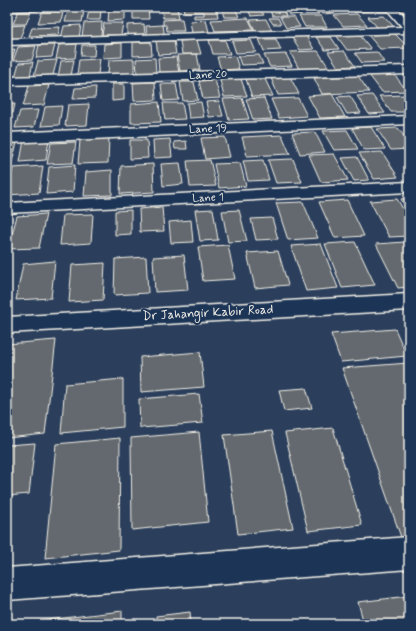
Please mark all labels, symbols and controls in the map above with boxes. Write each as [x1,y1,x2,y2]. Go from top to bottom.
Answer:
street label: Lane 20 [189,67,227,83]
street label: Lane 19 [189,121,227,137]
street label: Lane 1 [192,190,224,206]
street label: Dr Jahangir Kabir Road [142,301,274,326]

